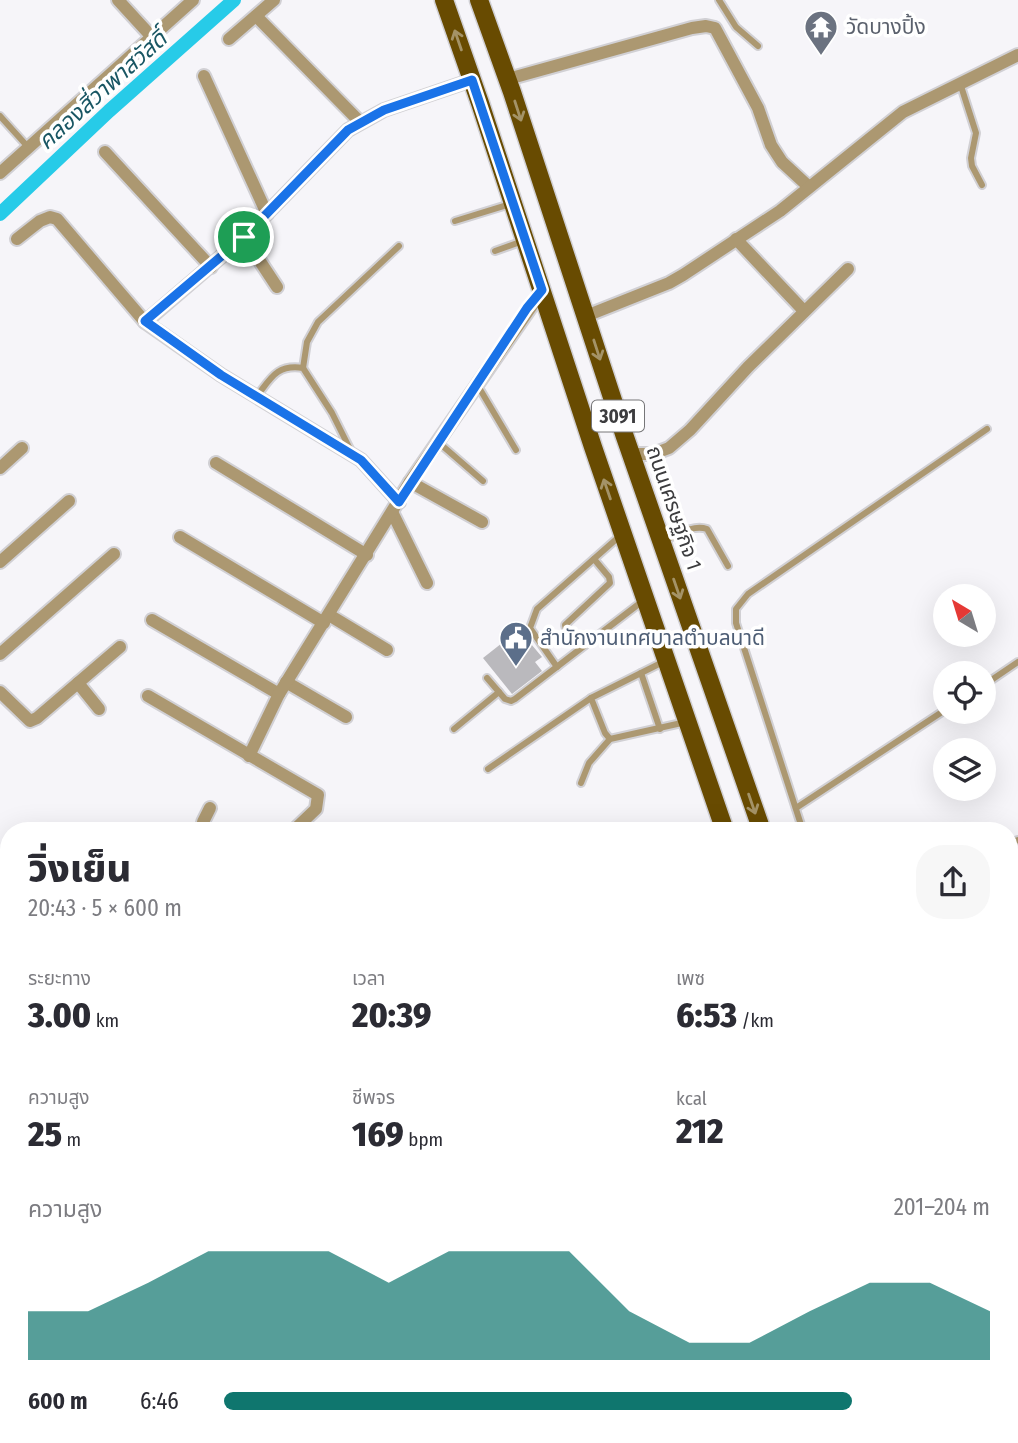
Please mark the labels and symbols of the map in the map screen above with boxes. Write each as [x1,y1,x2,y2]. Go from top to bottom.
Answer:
temple icon: วัดบางปิ้ง [802,8,840,57]
place label: วัดบางปิ้ง [846,13,926,40]
water label: คลองสี่วาพาสวัสดิ์ [30,19,177,155]
one-way arrow [451,30,463,52]
one-way arrow [513,99,525,121]
pin [214,207,274,267]
one-way arrow [591,339,604,361]
road number: 3091 [592,400,644,432]
street label: ถนนเศรษฐกิจ 1 [641,442,707,574]
one-way arrow [600,478,612,500]
one-way arrow [672,577,684,599]
north arrow [933,584,996,648]
public building icon: สำนักงานเทศบาลตำบลนาดี [497,619,535,668]
place label: สำนักงานเทศบาลตำบลนาดี [540,625,765,651]
one-way arrow [747,792,759,814]

